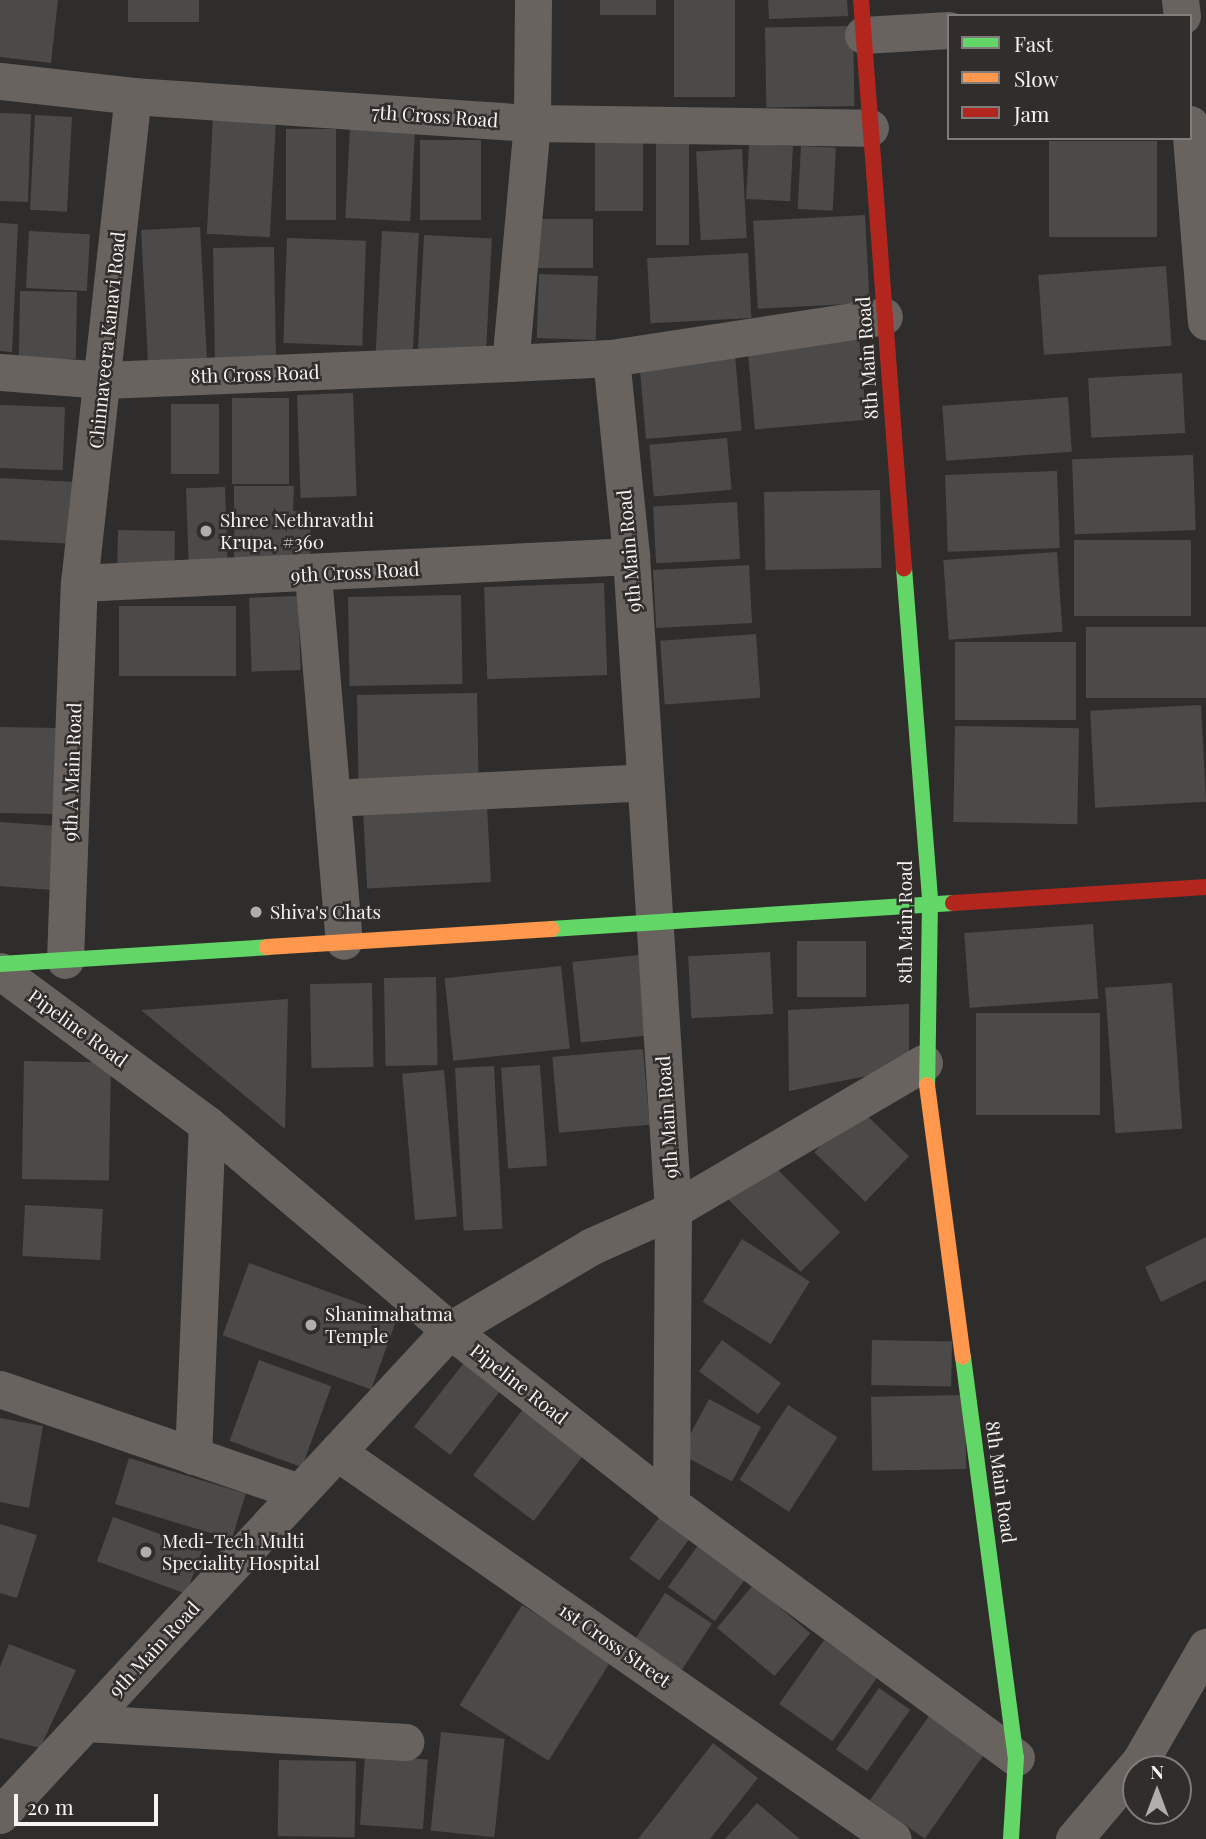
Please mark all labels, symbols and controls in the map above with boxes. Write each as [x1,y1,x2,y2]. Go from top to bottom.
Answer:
legend [947,14,1192,140]
text: Fast [1014,29,1053,57]
text: Slow [1014,64,1059,92]
text: Jam [1014,99,1050,127]
street label: 7th Cross Road [371,100,499,132]
street label: Chinnaveera Kanavi Road [84,230,130,450]
street label: 8th Main Road [851,296,883,420]
street label: 8th Cross Road [190,360,320,388]
street label: 9th Main Road [612,489,646,613]
place label: Shree Nethravathi Krupa, #360 [220,509,374,553]
marker: Shree Nethravathi Krupa, #360 [198,523,214,539]
street label: 9th Cross Road [290,557,420,587]
street label: 9th A Main Road [58,702,86,842]
street label: 8th Main Road [894,860,916,984]
place label: Shiva's Chats [270,901,381,923]
marker: Shiva's Chats [248,904,264,920]
street label: Pipeline Road [24,984,132,1072]
street label: 9th Main Road [651,1055,683,1179]
place label: Shanimahatma Temple [325,1303,453,1347]
marker: Shanimahatma Temple [303,1317,319,1333]
street label: Pipeline Road [466,1339,572,1429]
street label: 8th Main Road [981,1419,1021,1545]
place label: Medi-Tech Multi Speciality Hospital [162,1530,320,1574]
marker: Medi-Tech Multi Speciality Hospital [136,1542,156,1562]
street label: 9th Main Road [104,1596,204,1702]
street label: 1st Cross Street [555,1598,675,1692]
north arrow [1122,1755,1192,1825]
text: N [1150,1758,1164,1784]
scale bar [18,1780,161,1824]
text: 20 m [27,1792,74,1820]

